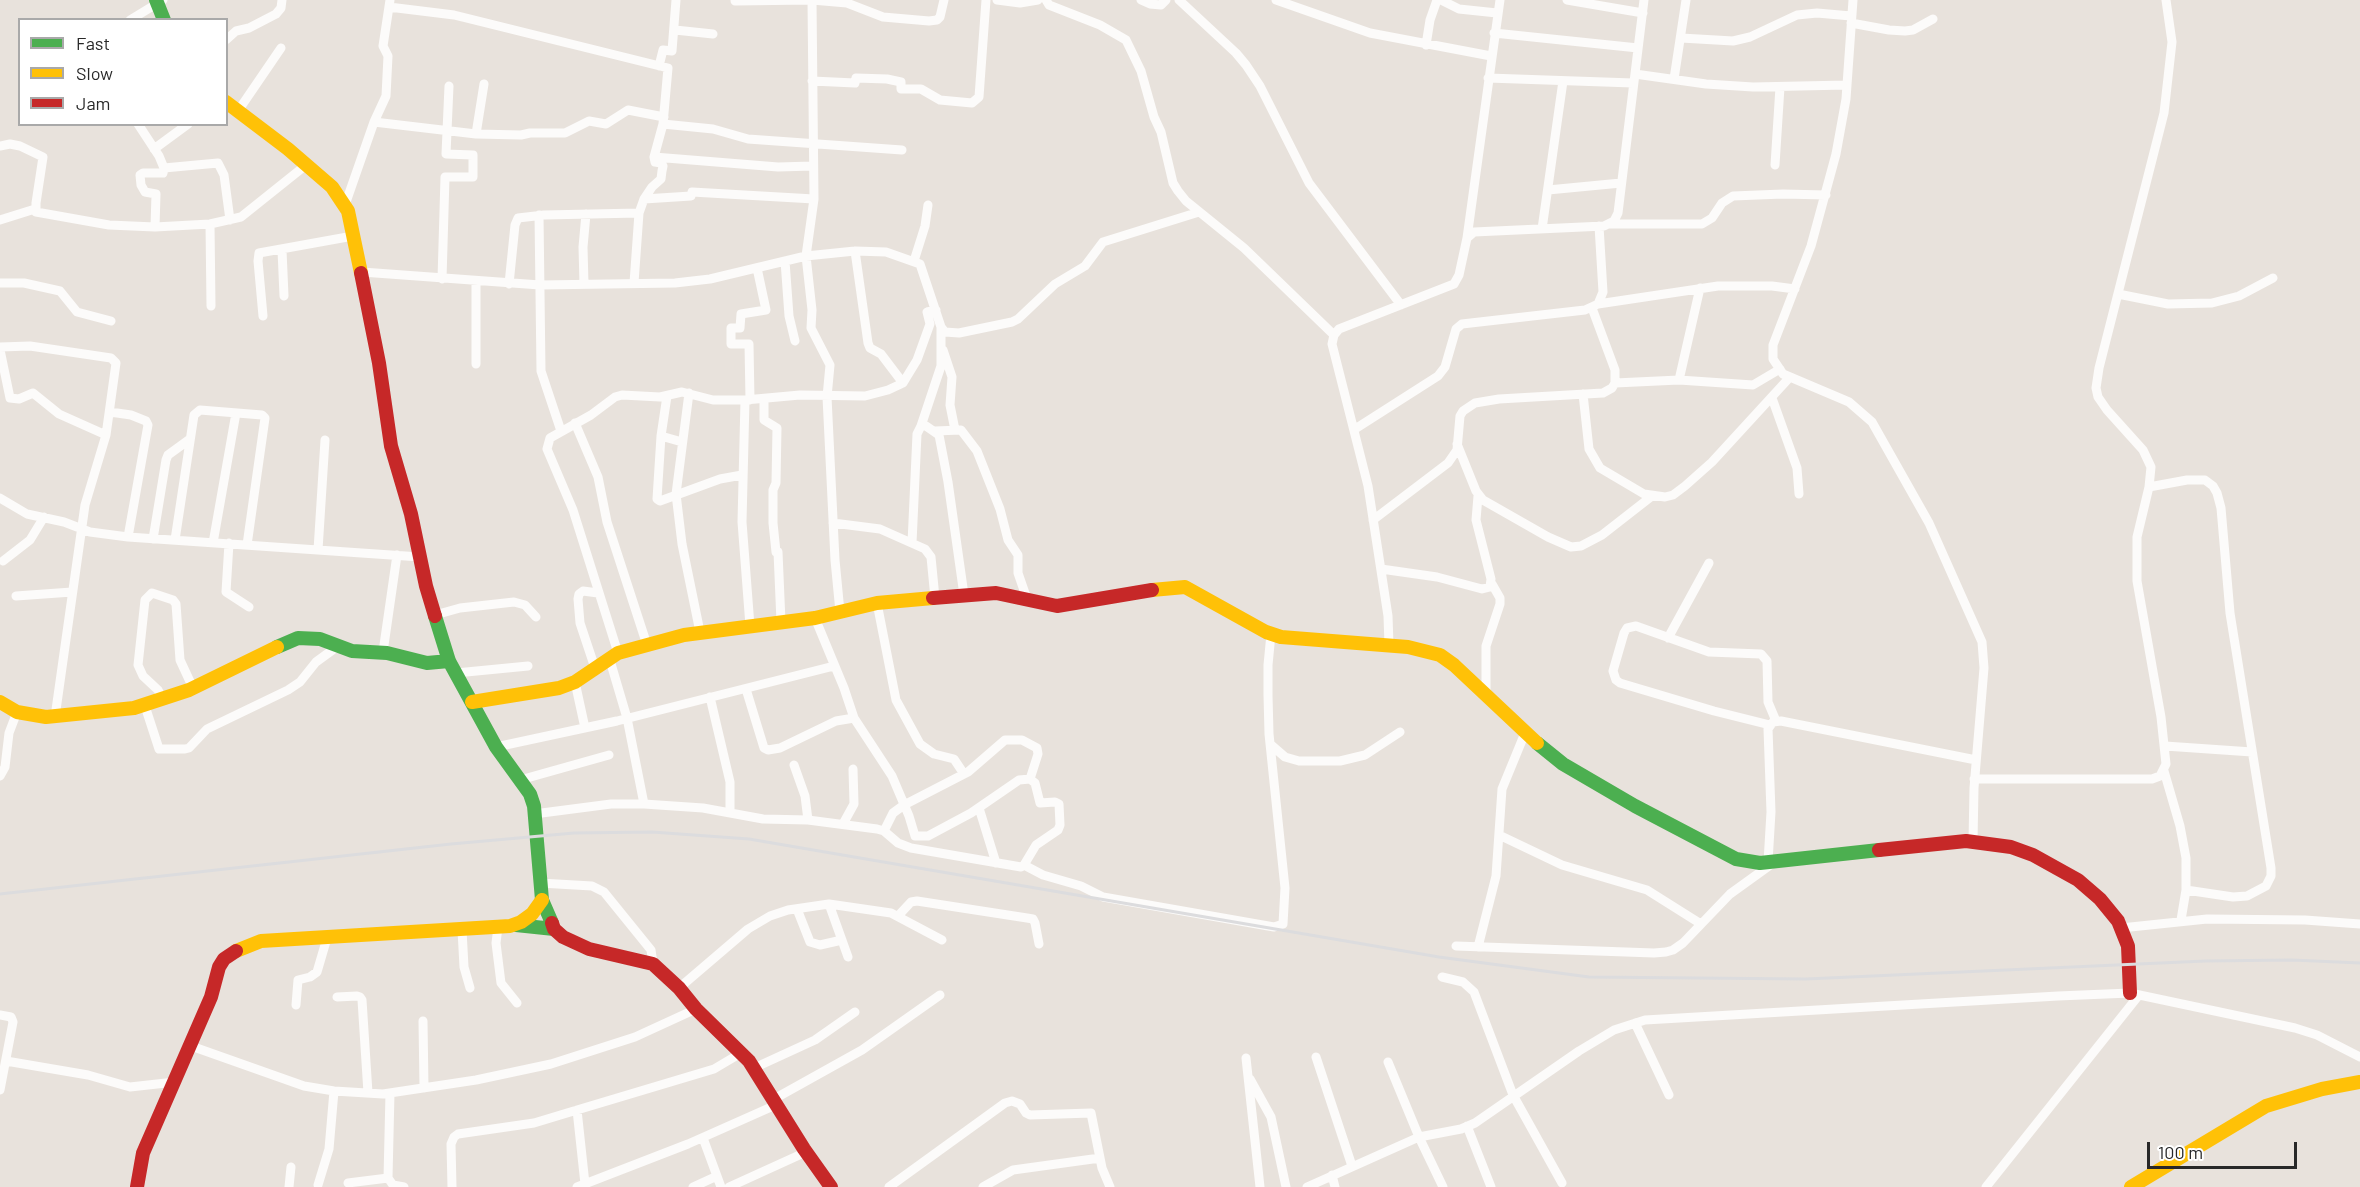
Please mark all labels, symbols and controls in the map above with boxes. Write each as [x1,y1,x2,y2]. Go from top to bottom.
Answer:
legend [18,18,228,126]
text: Fast [76,32,110,54]
text: Slow [76,62,113,84]
text: Jam [76,92,110,114]
scale bar [2150,1130,2300,1168]
text: 100 m [2158,1141,2203,1163]

